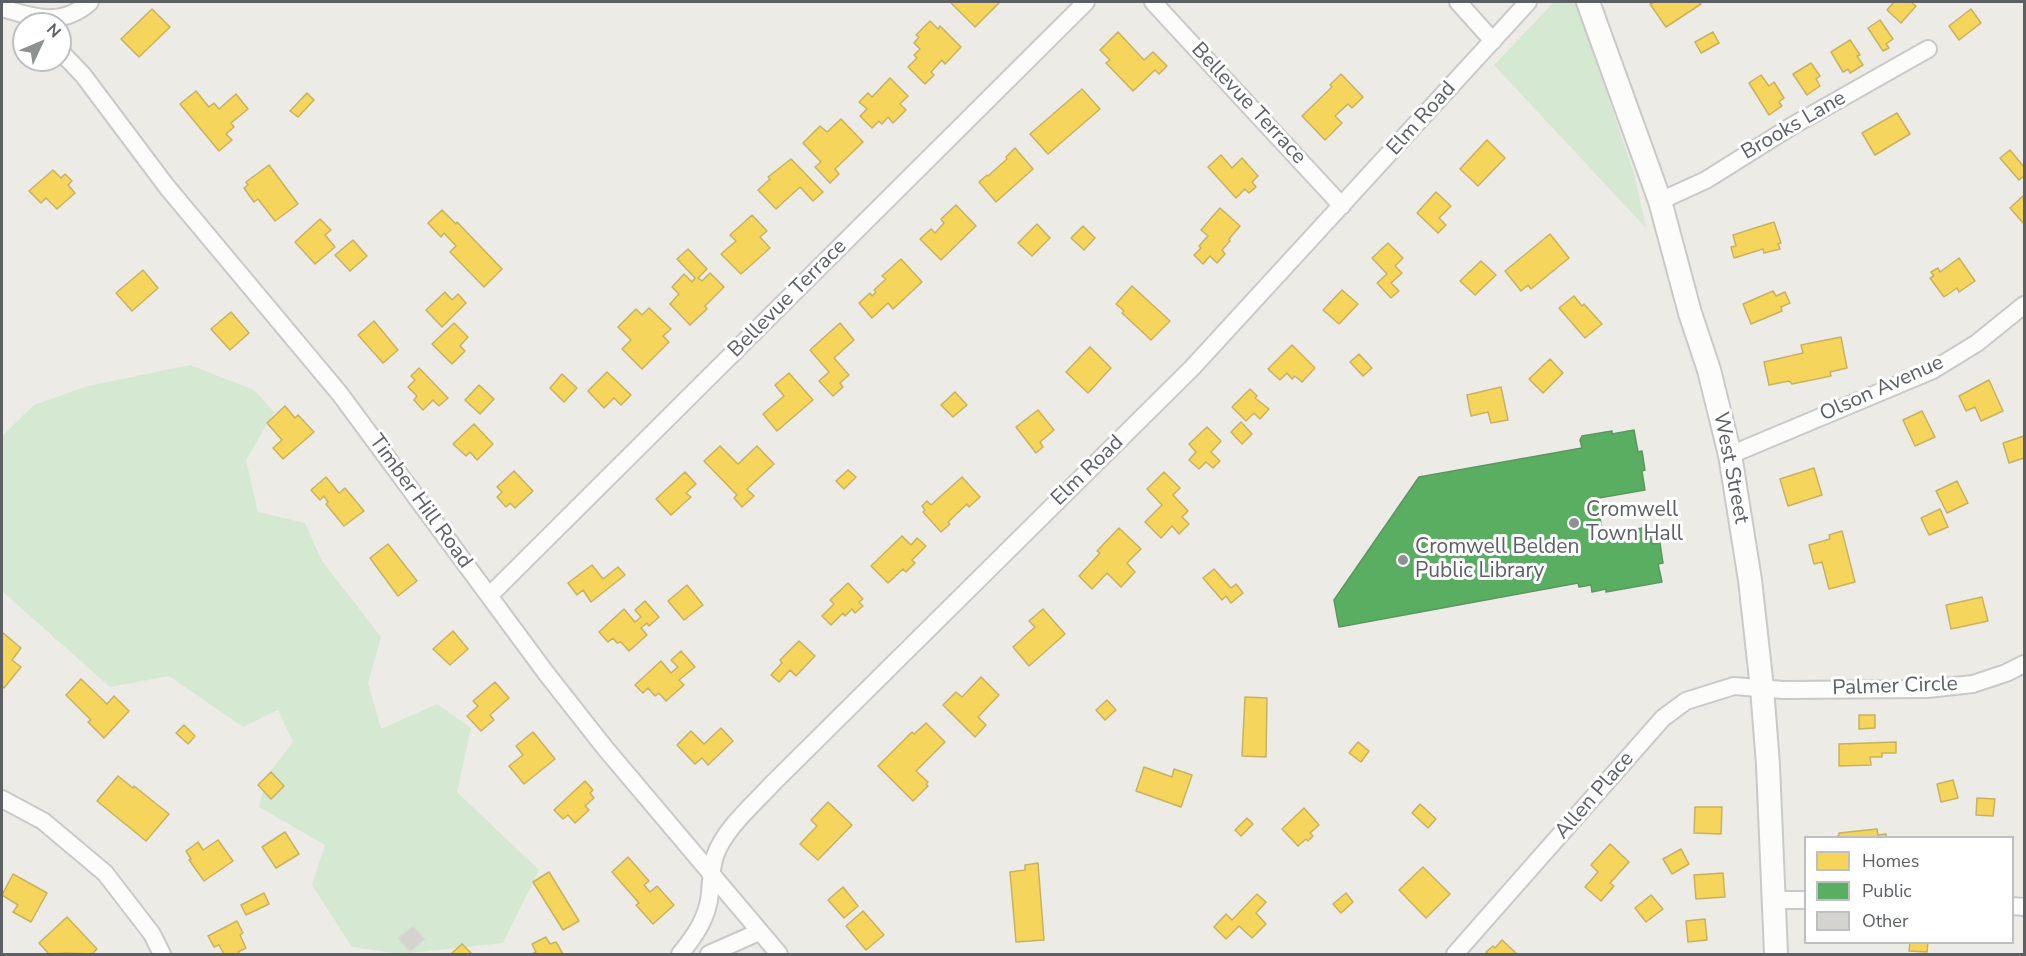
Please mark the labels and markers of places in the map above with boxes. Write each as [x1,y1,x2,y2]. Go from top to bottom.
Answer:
place label: Cromwell Town Hall [1586,498,1683,548]
marker: Cromwell Town Hall [1567,516,1581,530]
place label: Cromwell Belden Public Library [1415,535,1579,585]
marker: Cromwell Belden Public Library [1396,553,1410,567]

